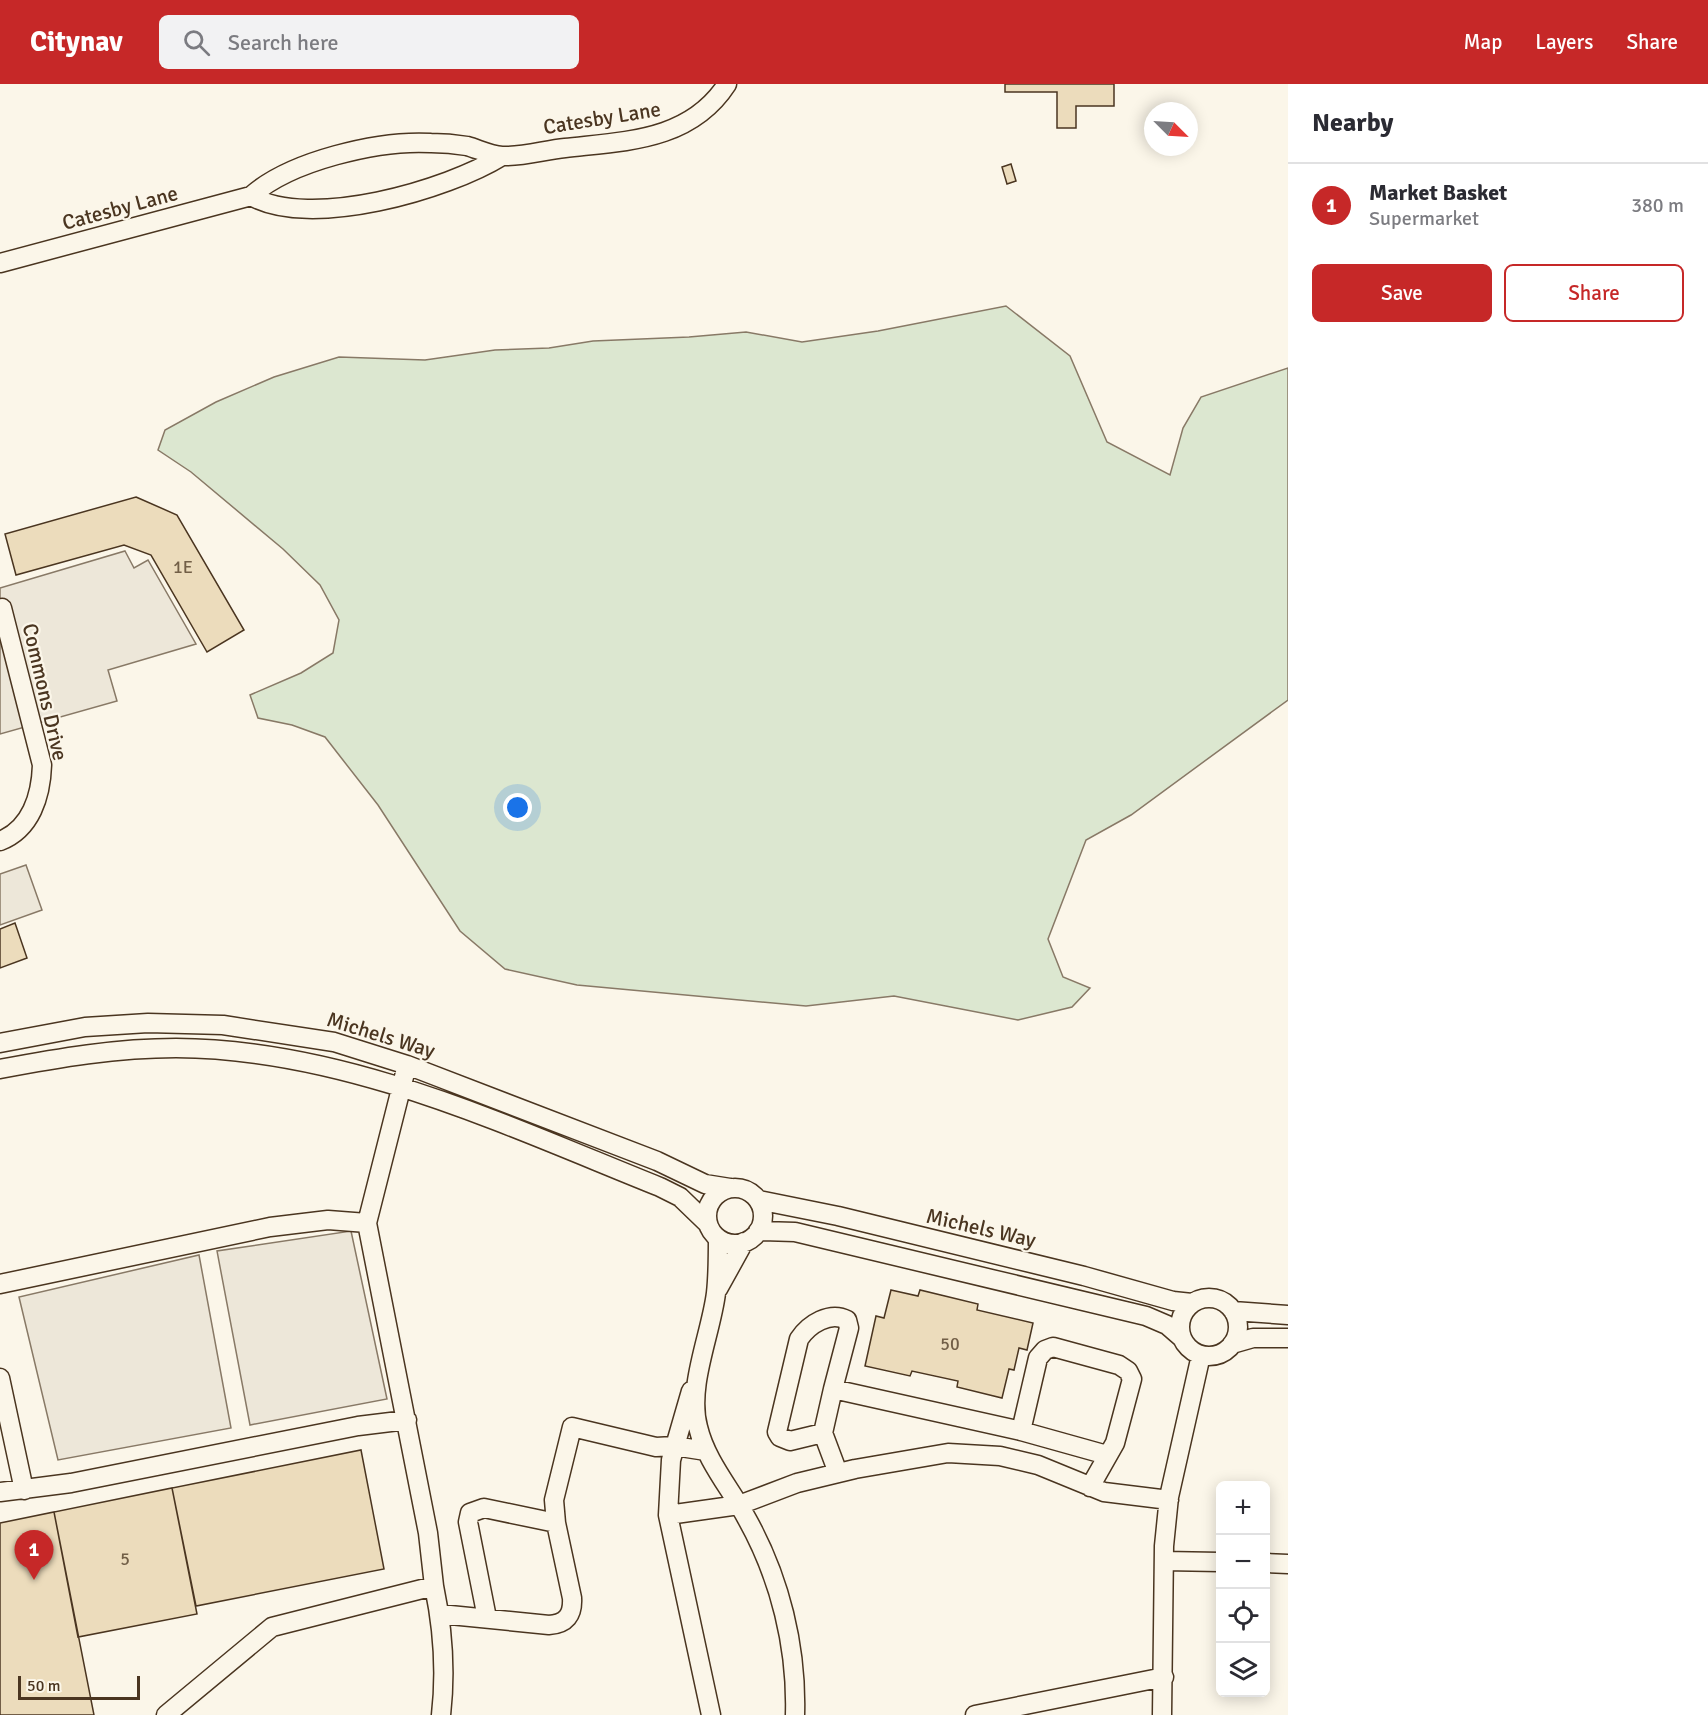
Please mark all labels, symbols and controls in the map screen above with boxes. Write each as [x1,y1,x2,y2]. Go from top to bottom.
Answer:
search box [159,15,579,69]
text: Citynav [30,25,123,59]
icon: search [180,26,213,59]
text: Search here [228,29,339,56]
text: Map [1464,29,1502,55]
text: Layers [1535,29,1593,55]
text: Share [1626,29,1678,55]
street label: Catesby Lane [541,96,663,140]
north arrow [1144,102,1198,156]
text: Nearby [1312,107,1393,139]
text: Market Basket [1369,179,1507,206]
street label: Catesby Lane [59,180,181,236]
text: 1 [1326,193,1337,218]
text: 380 m [1631,193,1684,218]
text: Supermarket [1369,206,1479,231]
button: Save [1312,264,1492,322]
button: Share [1504,264,1684,322]
house number: 1E [173,556,193,578]
street label: Commons Drive [17,621,73,763]
your location [503,793,532,822]
street label: Michels Way [324,1006,438,1064]
street label: Michels Way [924,1203,1039,1253]
house number: 50 [940,1333,960,1355]
map controls [1216,1481,1270,1697]
button: + [1216,1481,1270,1535]
pin: 1 [15,1530,54,1580]
button: − [1216,1535,1270,1589]
house number: 5 [120,1548,130,1570]
button: locate [1216,1589,1270,1643]
button: layers [1216,1643,1270,1697]
scale bar [18,1673,140,1700]
text: 50 m [27,1676,61,1696]

